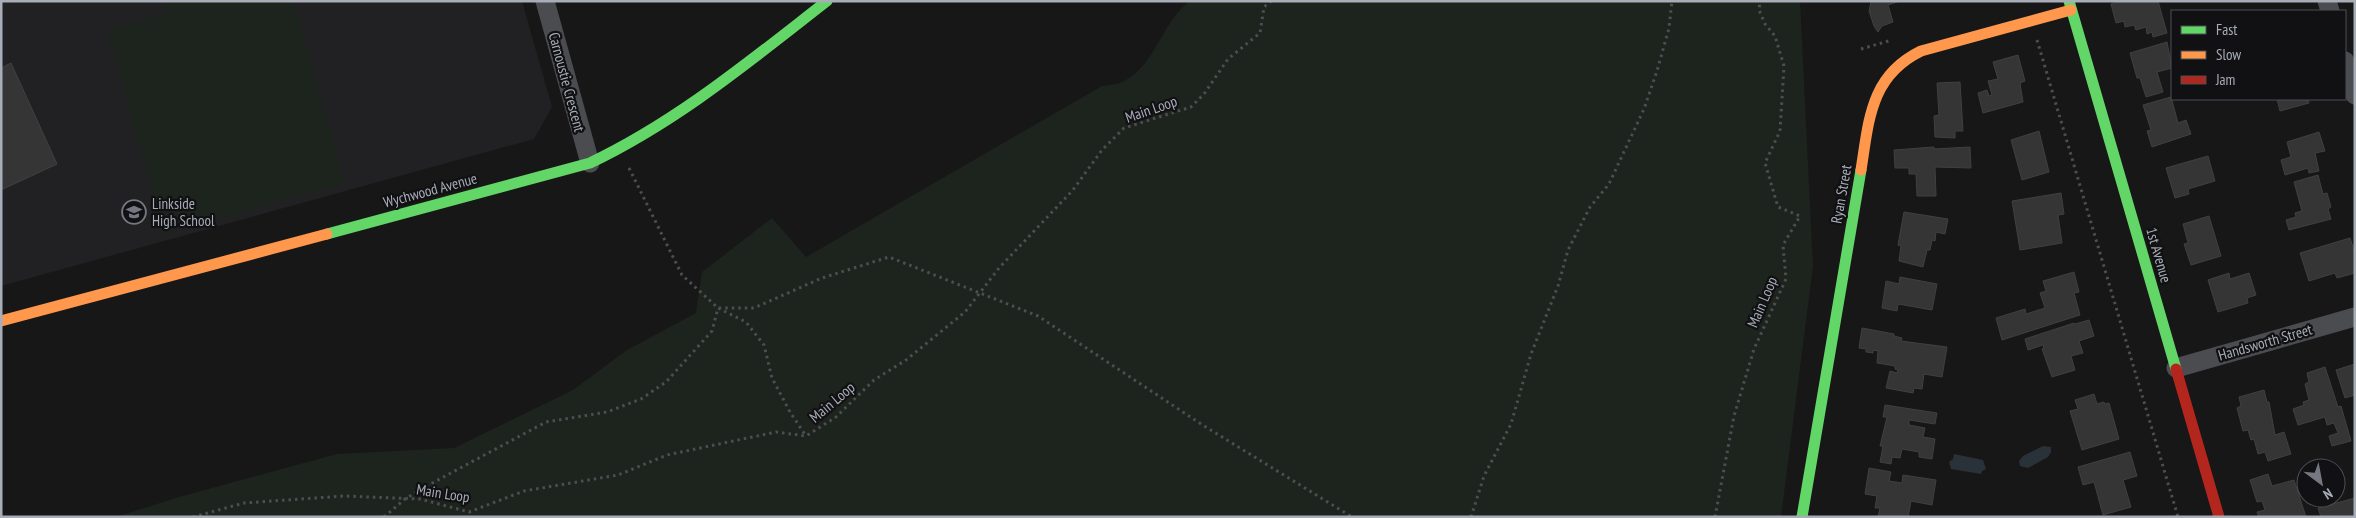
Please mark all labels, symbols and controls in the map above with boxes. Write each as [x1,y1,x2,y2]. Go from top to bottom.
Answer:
legend [2171,10,2346,100]
text: Fast [2216,20,2237,39]
street label: Carnoustie Crescent [545,30,589,134]
text: Slow [2216,45,2241,64]
text: Jam [2215,70,2235,89]
street label: Main Loop [1123,91,1179,127]
street label: Ryan Street [1826,163,1856,225]
street label: Wychwood Avenue [381,168,479,212]
place label: Linkside High School [152,194,215,230]
school or university icon: Linkside High School [121,199,147,225]
street label: 1st Avenue [2142,225,2176,285]
street label: Main Loop [1743,274,1781,330]
street label: Handsworth Street [2216,320,2314,364]
street label: Main Loop [805,377,859,427]
north arrow [2296,458,2346,508]
street label: Main Loop [415,479,471,507]
text: N [2320,484,2336,504]

